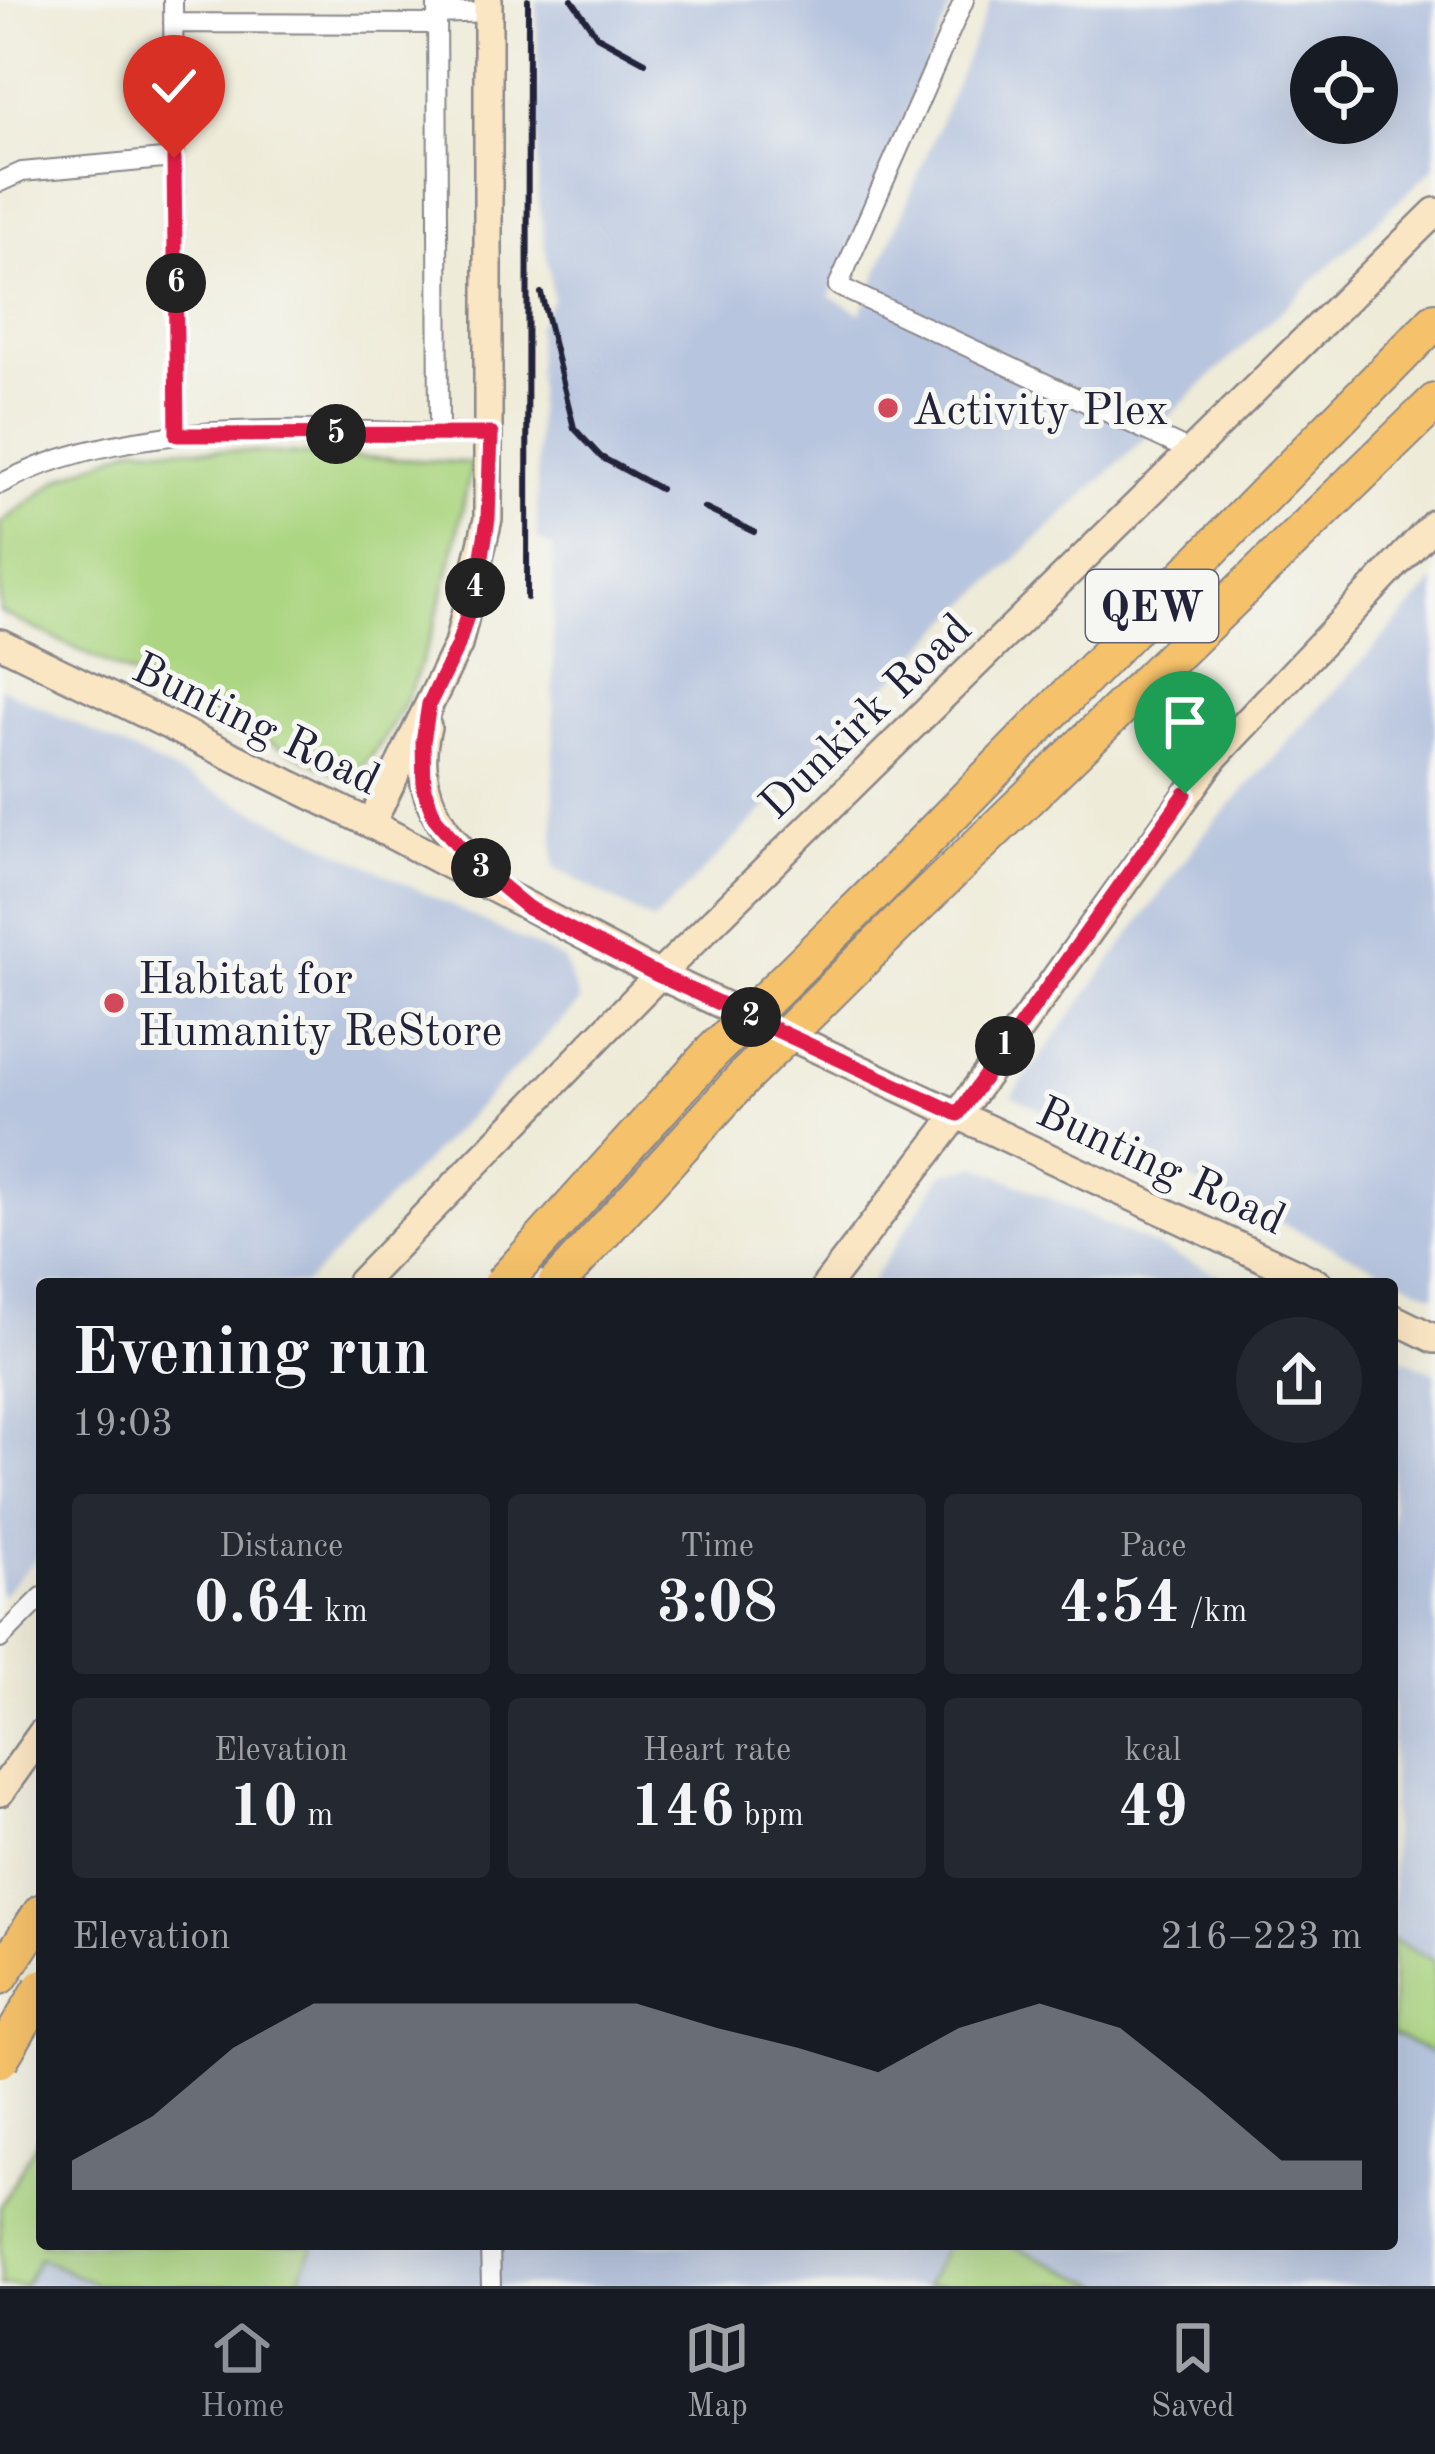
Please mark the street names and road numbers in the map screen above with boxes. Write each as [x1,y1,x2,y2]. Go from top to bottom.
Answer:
road number: QEW [1086,570,1218,642]
street label: Dunkirk Road [753,607,981,829]
street label: Bunting Road [124,647,386,805]
street label: Bunting Road [1029,1091,1291,1245]

